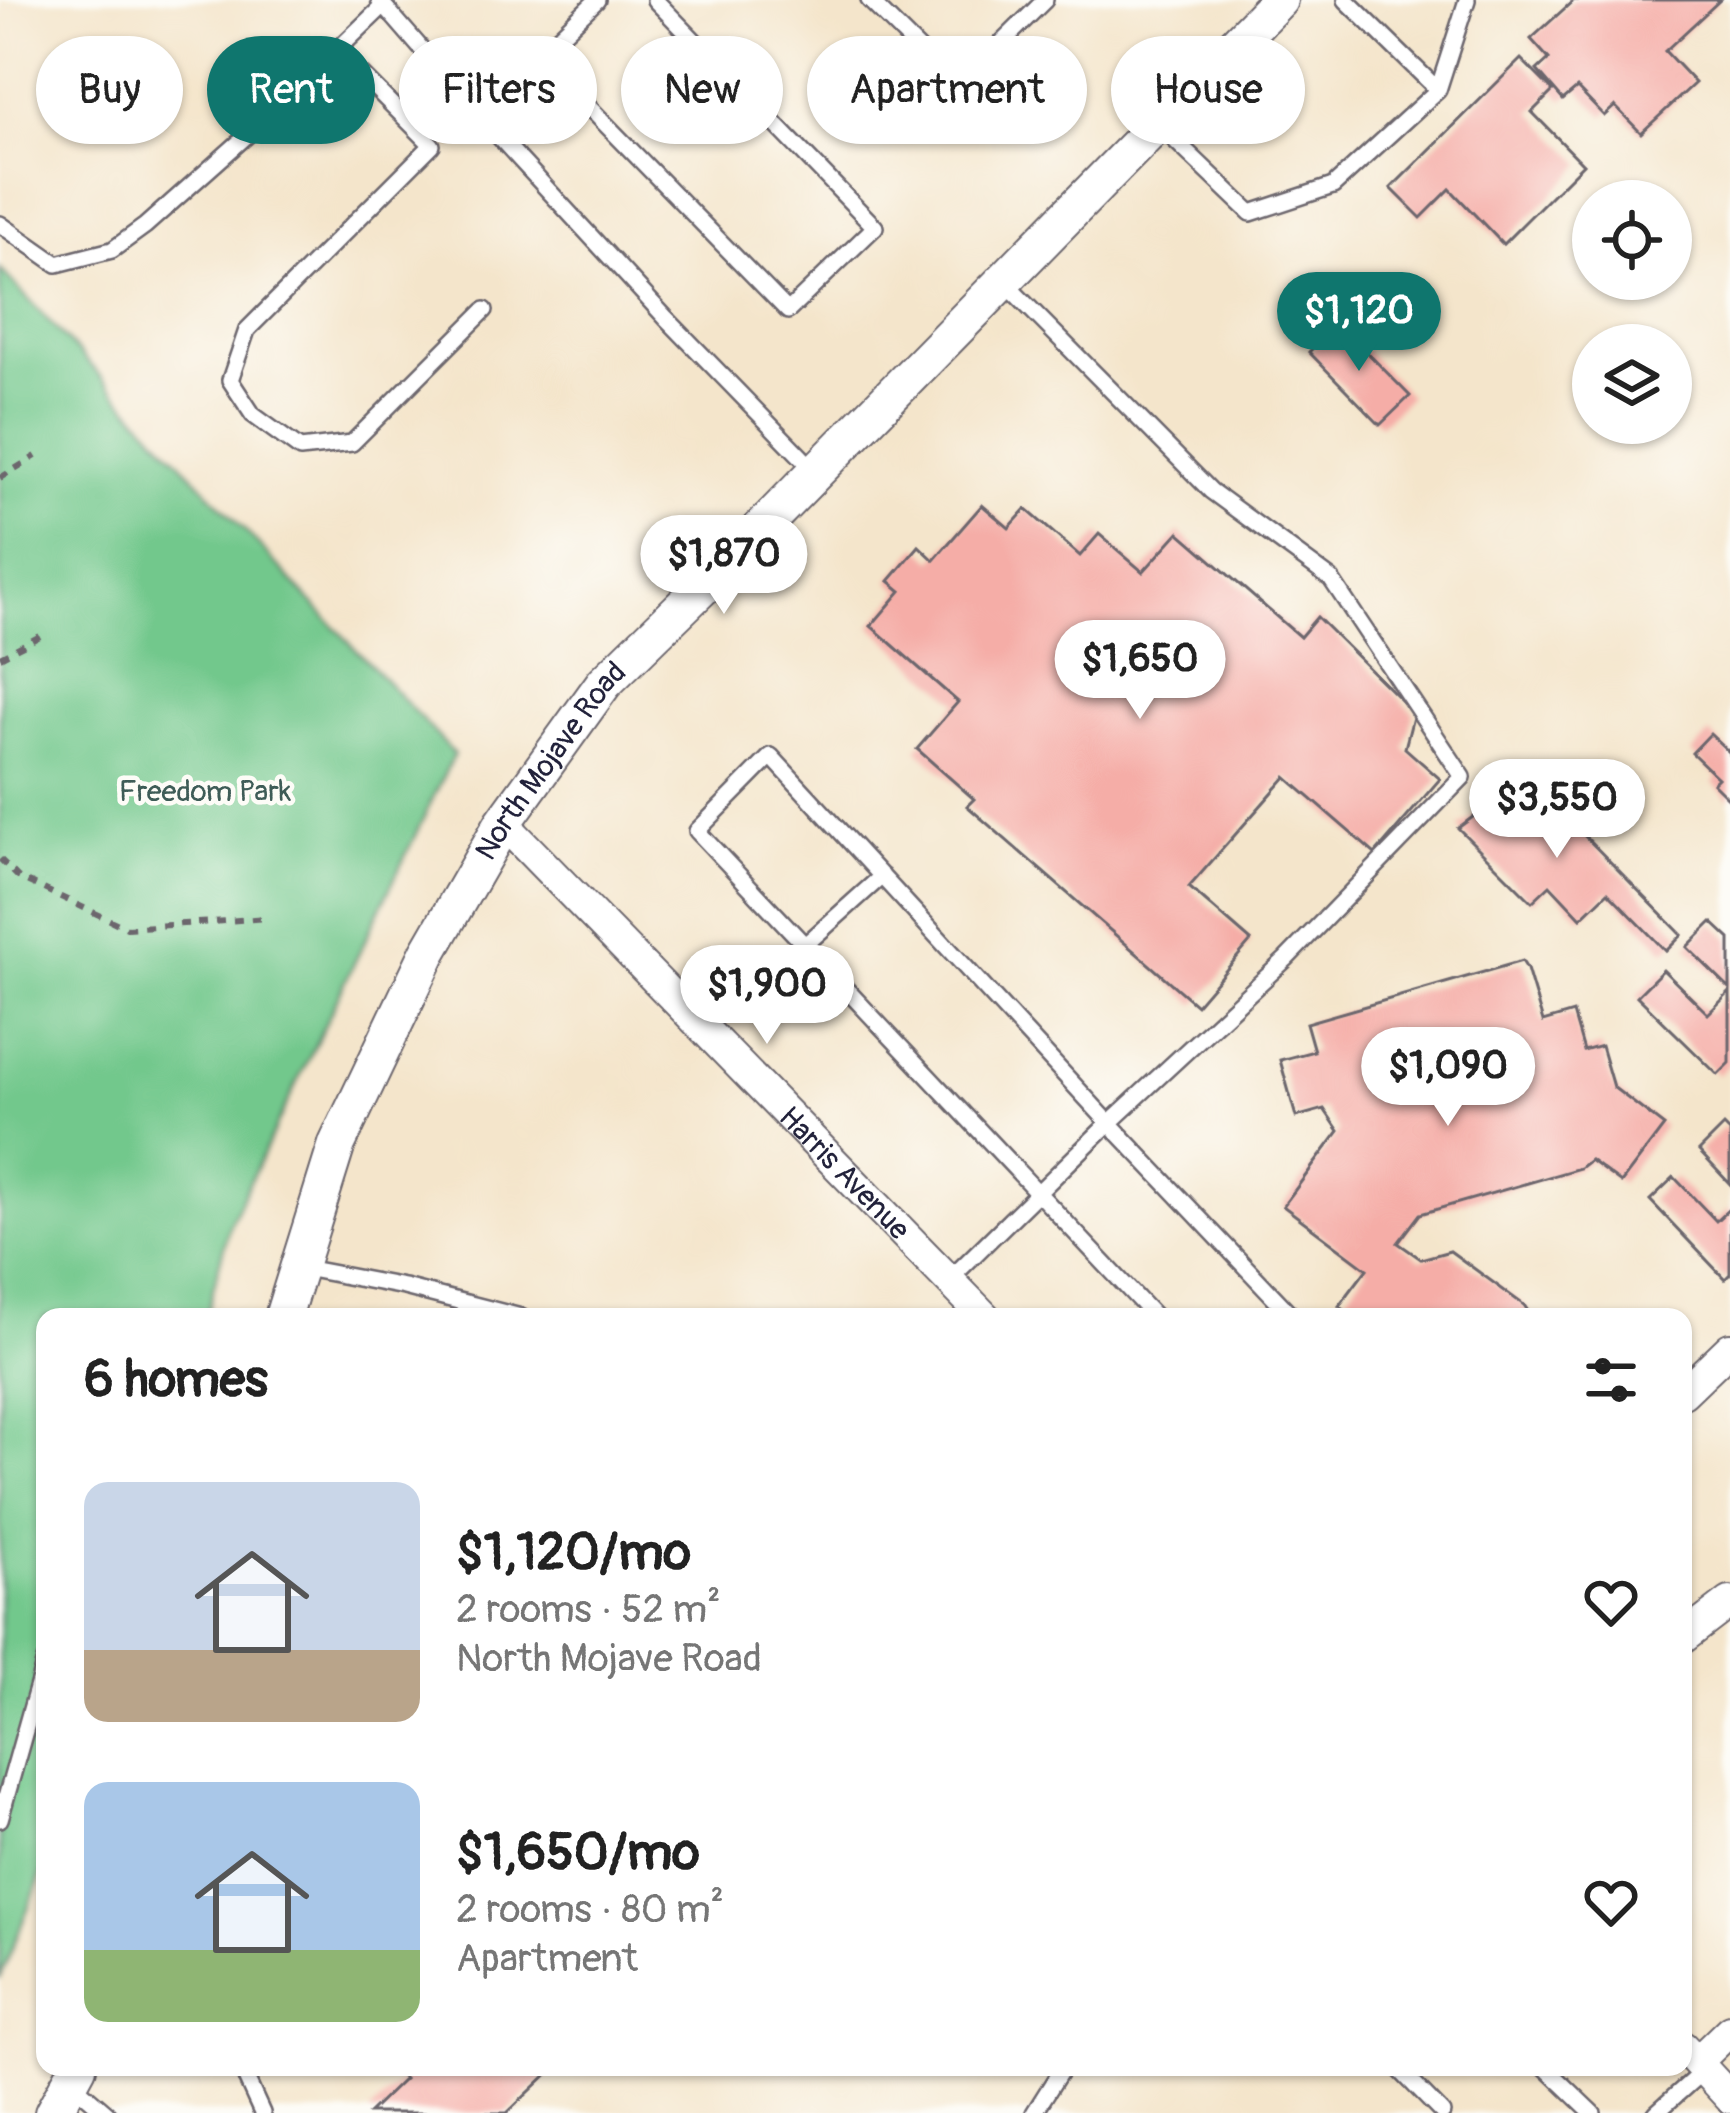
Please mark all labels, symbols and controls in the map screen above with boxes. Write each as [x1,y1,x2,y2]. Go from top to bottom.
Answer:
chip: Buy [36,36,183,144]
chip: Rent [207,36,375,144]
chip: Filters [399,36,597,144]
chip: New [621,36,783,144]
chip: Apartment [807,36,1087,144]
chip: House [1111,36,1305,144]
map controls [1572,180,1692,444]
button: locate [1572,180,1692,300]
pin: $1,120 [1261,272,1457,374]
text: $1,120 [1304,286,1414,335]
button: layers [1572,324,1692,444]
pin: $1,870 [626,515,822,617]
text: $1,870 [667,529,781,578]
pin: $1,650 [1042,620,1238,722]
text: $1,650 [1082,634,1198,683]
street label: North Mojave Road [467,654,634,867]
pin: $3,550 [1459,759,1655,861]
park label: Freedom Park [119,773,292,810]
text: $3,550 [1496,773,1618,822]
pin: $1,900 [669,945,865,1047]
text: $1,900 [707,959,827,1008]
pin: $1,090 [1350,1027,1546,1129]
text: $1,090 [1388,1041,1508,1090]
street label: Harris Avenue [771,1099,918,1248]
icon: filters [1578,1347,1644,1413]
text: 6 homes [84,1348,268,1412]
text: $1,120/mo [456,1521,691,1585]
icon: home [180,1530,324,1674]
icon: heart [1578,1569,1644,1635]
text: 2 rooms · 52 m² [456,1585,721,1634]
text: North Mojave Road [456,1634,762,1683]
text: $1,650/mo [456,1821,700,1885]
icon: home [180,1830,324,1974]
icon: heart [1578,1869,1644,1935]
text: 2 rooms · 80 m² [456,1885,724,1934]
text: Apartment [456,1934,638,1983]

